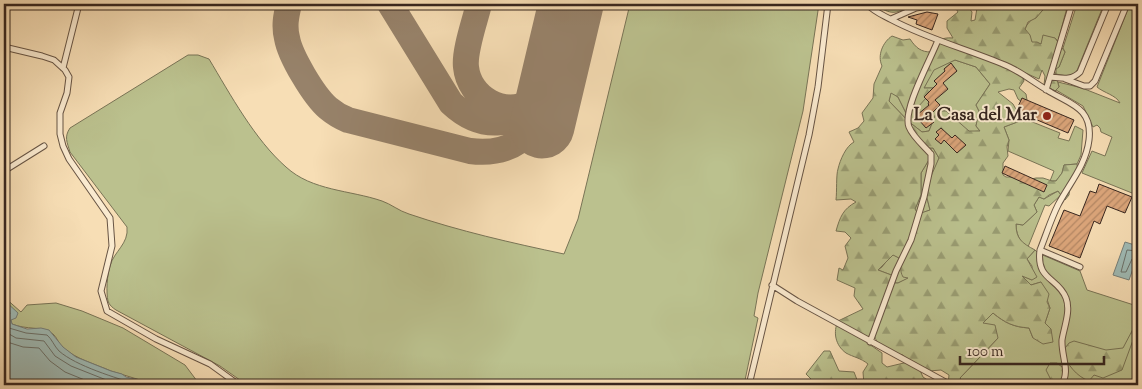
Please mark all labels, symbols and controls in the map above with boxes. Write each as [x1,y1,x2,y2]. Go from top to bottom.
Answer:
place label: La Casa del Mar [914,103,1037,129]
marker: La Casa del Mar [1041,110,1053,122]
scale bar [960,334,1103,366]
text: 100 m [967,342,1004,363]

